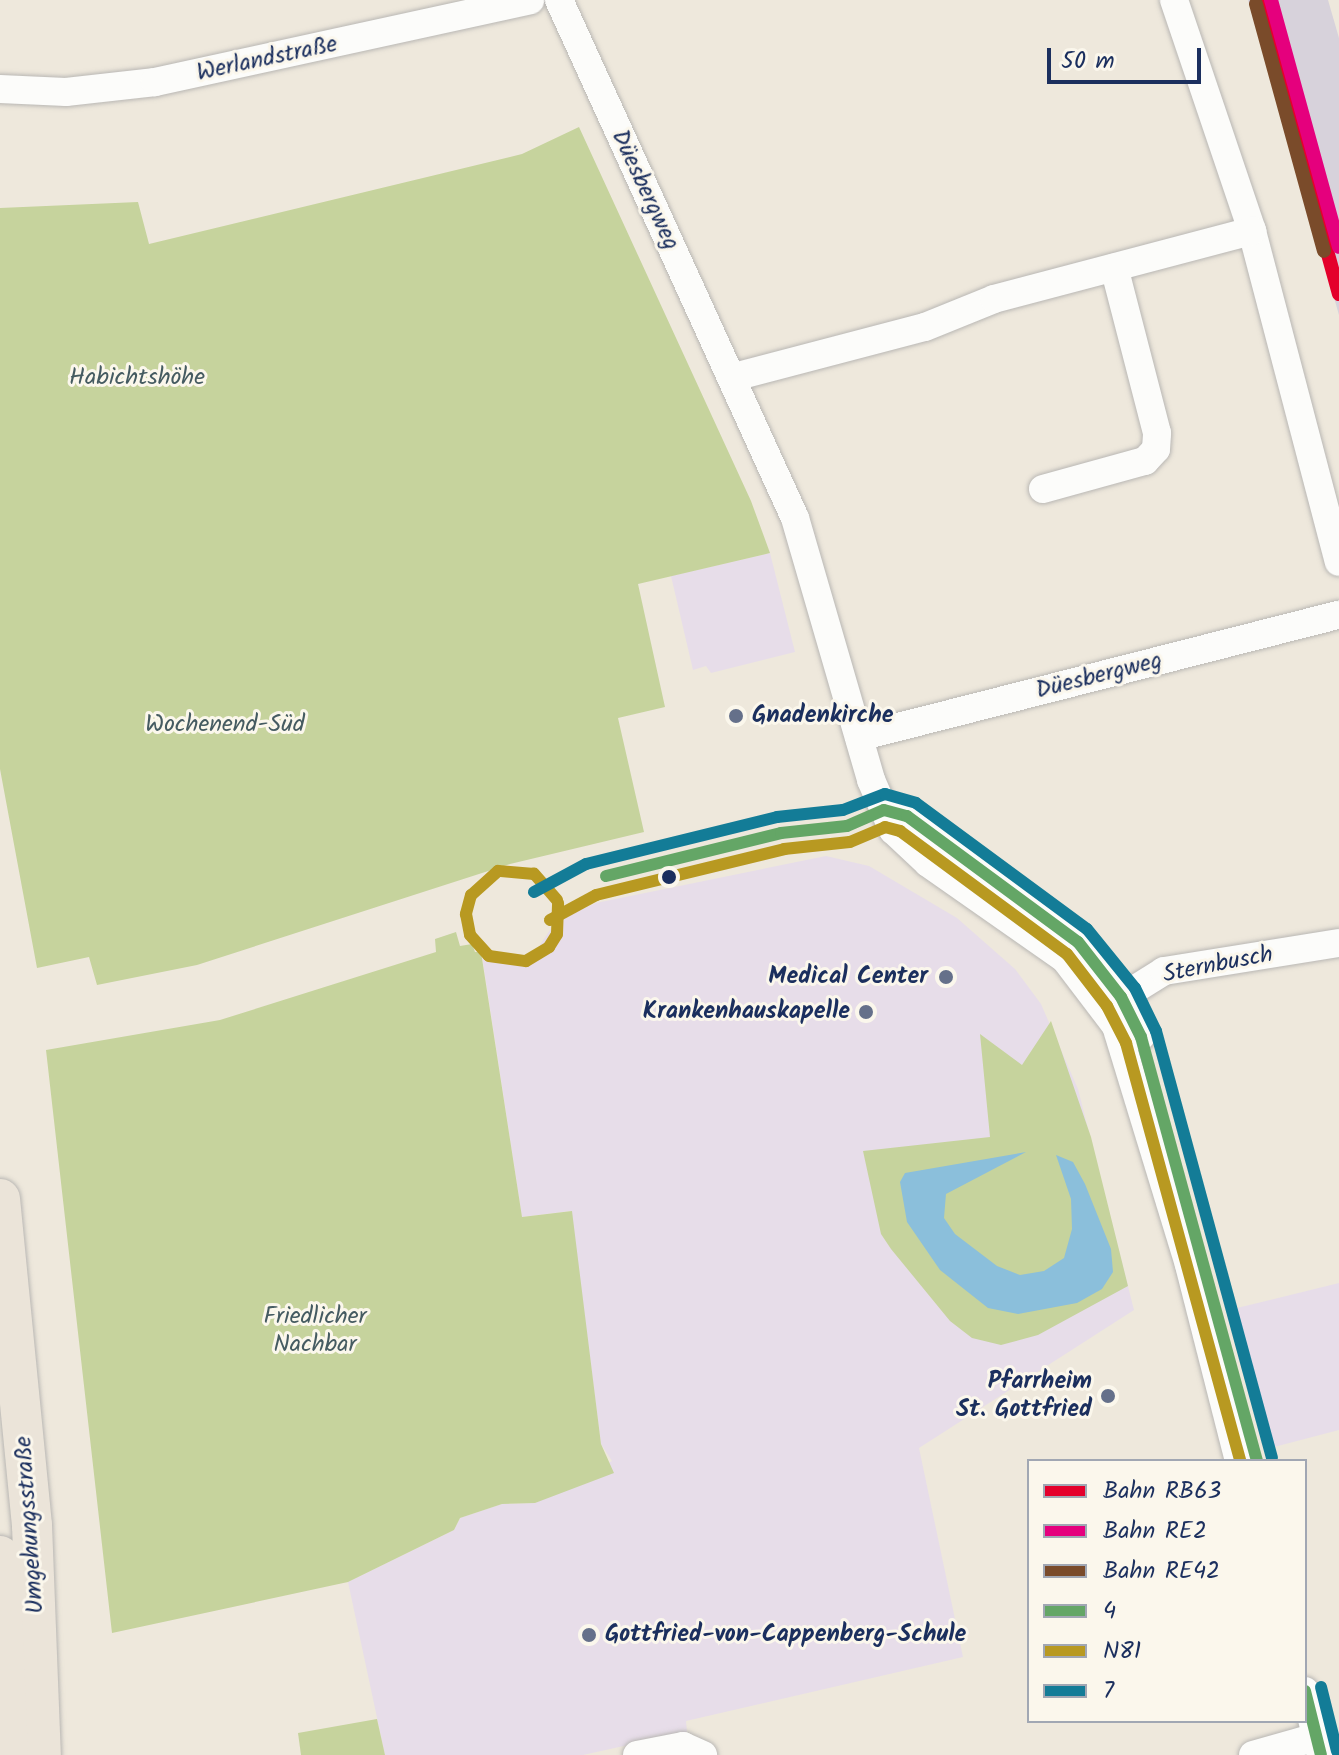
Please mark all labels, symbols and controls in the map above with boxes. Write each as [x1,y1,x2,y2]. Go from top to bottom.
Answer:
street label: Werlandstraße [194,30,340,88]
scale bar [1051,32,1205,82]
text: 50 m [1061,42,1115,81]
street label: Düesbergweg [605,125,685,255]
park label: Habichtshöhe [69,364,205,392]
street label: Düesbergweg [1033,646,1165,706]
place label: Gnadenkirche [752,702,894,730]
marker: Gnadenkirche [727,707,745,725]
park label: Wochenend-Süd [145,711,305,739]
unlabelled marker [661,869,677,885]
street label: Sternbusch [1161,940,1275,990]
place label: Medical Center [768,963,928,991]
marker: Medical Center [935,966,957,988]
place label: Krankenhauskapelle [643,998,850,1026]
marker: Krankenhauskapelle [857,1003,875,1021]
park label: Friedlicher Nachbar [264,1303,366,1359]
place label: Pfarrheim St. Gottfried [956,1368,1092,1424]
marker: Pfarrheim St. Gottfried [1099,1387,1117,1405]
street label: Umgehungsstraße [9,1435,51,1615]
legend [1027,1459,1307,1723]
text: Bahn RB63 [1103,1472,1221,1511]
text: Bahn RE2 [1103,1512,1207,1551]
text: Bahn RE42 [1103,1552,1220,1591]
text: 4 [1103,1592,1116,1631]
place label: Gottfried-von-Cappenberg-Schule [605,1621,966,1649]
marker: Gottfried-von-Cappenberg-Schule [580,1626,598,1644]
text: N81 [1103,1632,1141,1671]
text: 7 [1103,1672,1114,1711]

